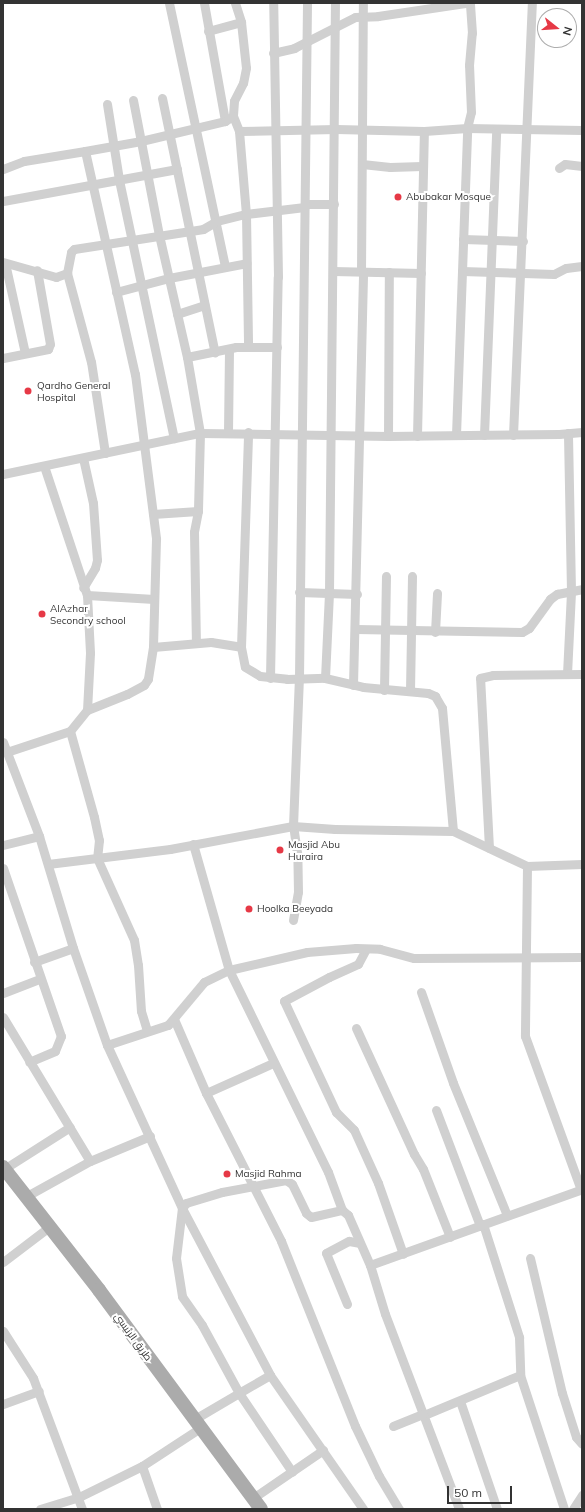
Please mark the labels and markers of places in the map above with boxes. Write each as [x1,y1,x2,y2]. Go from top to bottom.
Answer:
place label: Abubakar Mosque [406,191,491,203]
marker: Abubakar Mosque [393,192,403,202]
place label: Qardho General Hospital [37,379,110,402]
marker: Qardho General Hospital [22,385,34,397]
place label: AlAzhar Secondry school [50,602,126,626]
marker: AlAzhar Secondry school [37,609,47,619]
place label: Masjid Abu Huraira [288,838,340,862]
marker: Masjid Abu Huraira [275,845,285,855]
place label: Hoolka Beeyada [257,903,333,915]
marker: Hoolka Beeyada [244,904,254,914]
place label: Masjid Rahma [235,1168,301,1180]
marker: Masjid Rahma [222,1169,232,1179]

